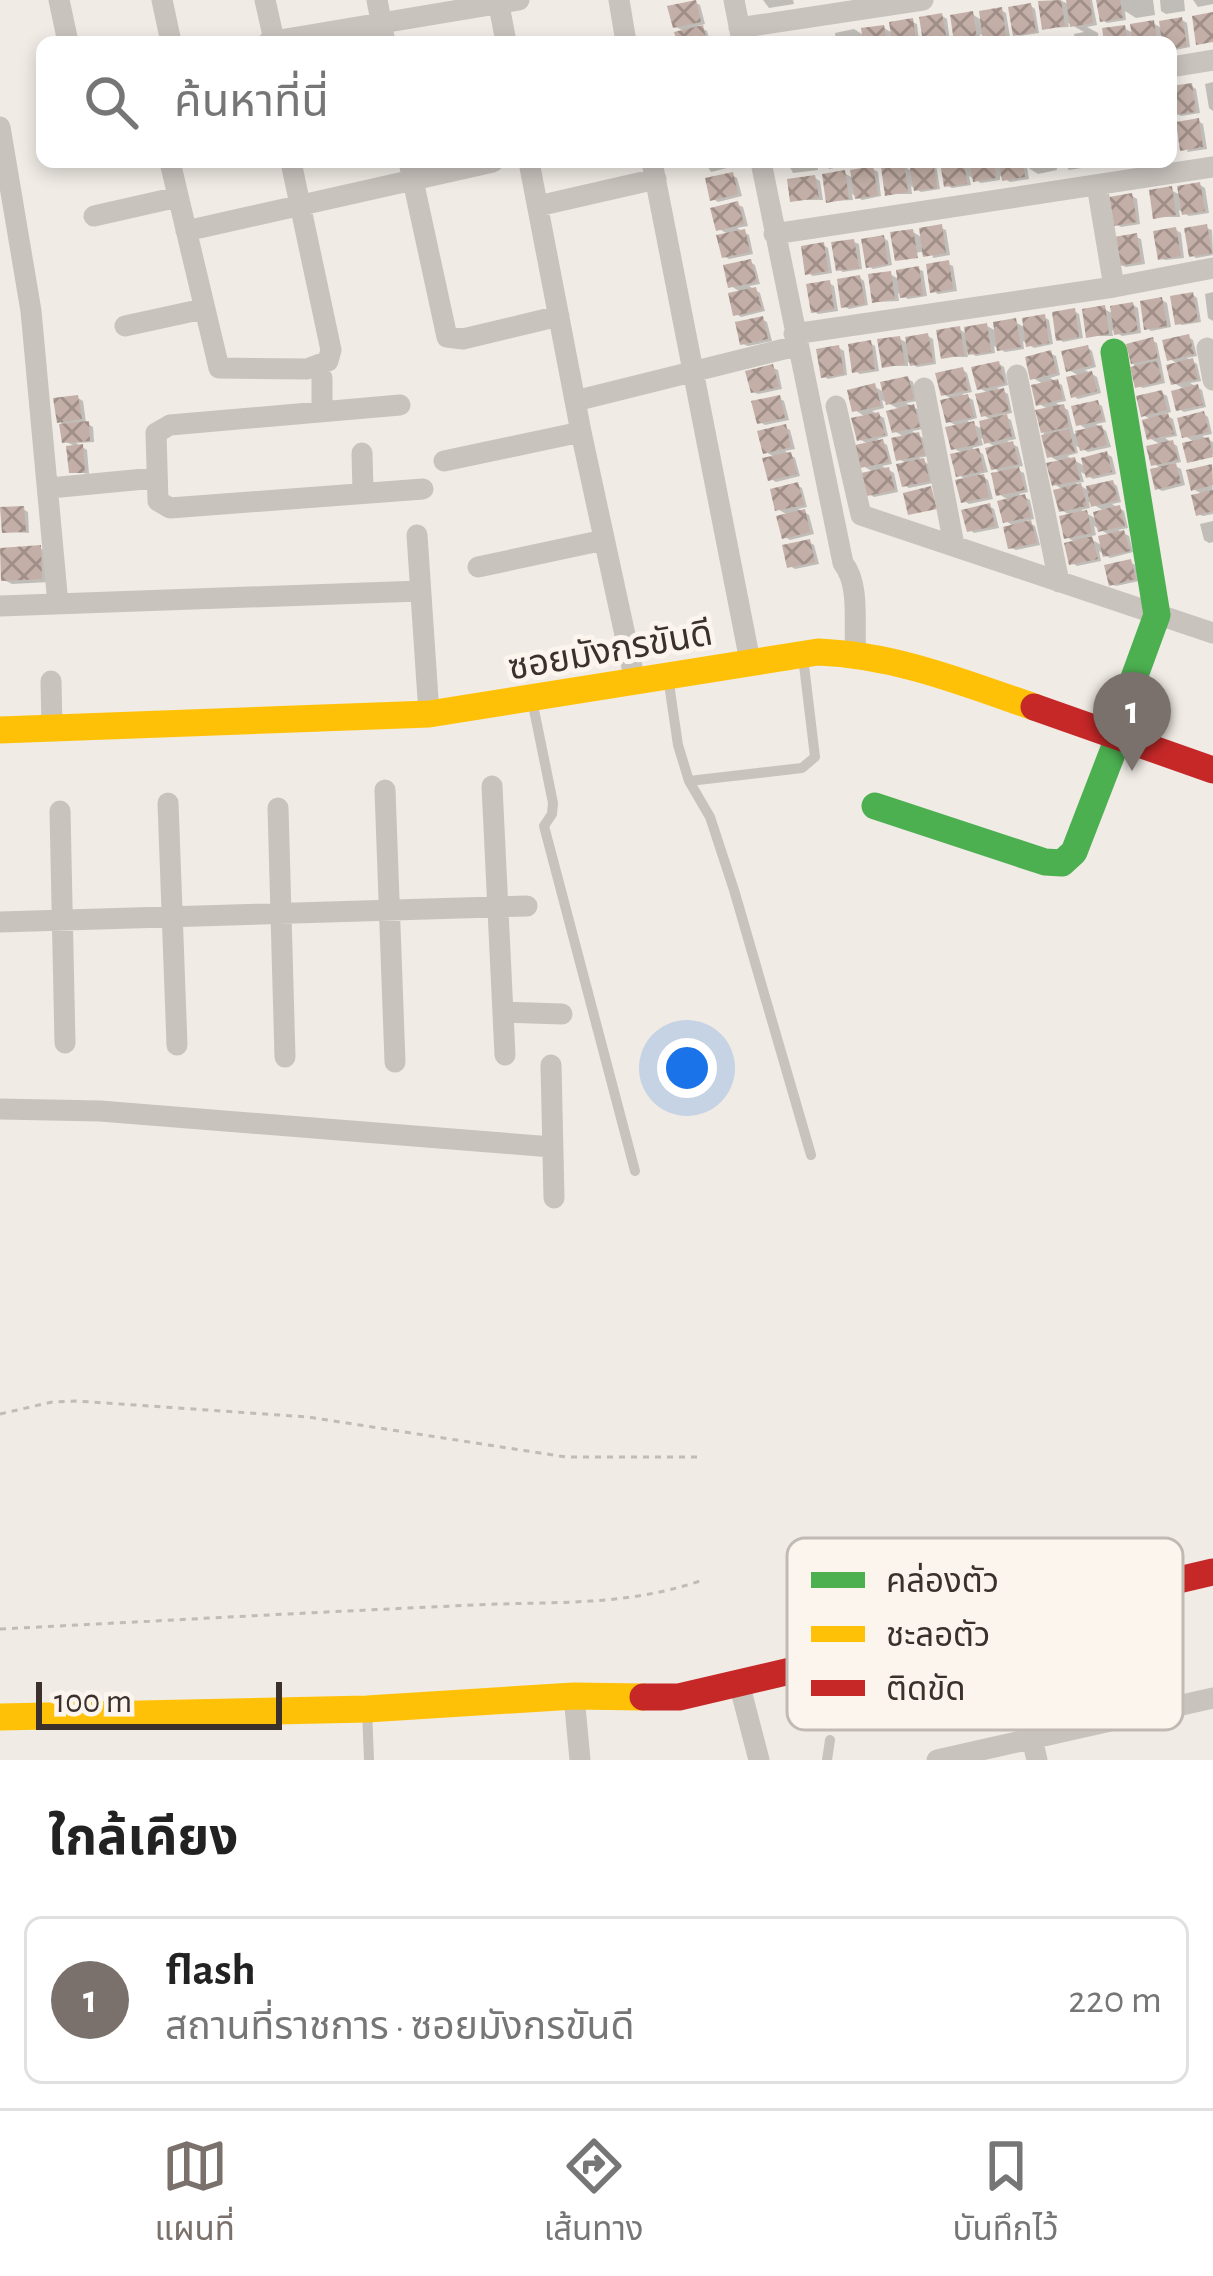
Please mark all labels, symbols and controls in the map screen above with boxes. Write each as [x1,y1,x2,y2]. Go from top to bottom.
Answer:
search box [36,36,1177,168]
icon: search [78,69,144,135]
text: ค้นหาที่นี่ [174,80,329,125]
street label: ซอยมังกรขันดี [505,615,715,687]
pin: 1 [1093,672,1171,771]
your location [657,1038,717,1098]
legend [787,1538,1183,1730]
text: คล่องตัว [886,1562,999,1599]
text: ชะลอตัว [886,1619,990,1653]
text: ติดขัด [886,1673,966,1707]
scale bar [36,1676,282,1729]
text: 100 m [54,1686,132,1719]
text: ใกล้เคียง [48,1813,238,1864]
text: flash [165,1948,255,1993]
text: 1 [83,1981,97,2020]
text: 220 m [1068,1981,1162,2020]
text: สถานที่ราชการ · ซอยมังกรขันดี [165,2008,634,2047]
tab: แผนที่ [154,2133,235,2255]
tab: เส้นทาง [544,2133,644,2255]
tab: บันทึกไว้ [953,2133,1059,2255]

